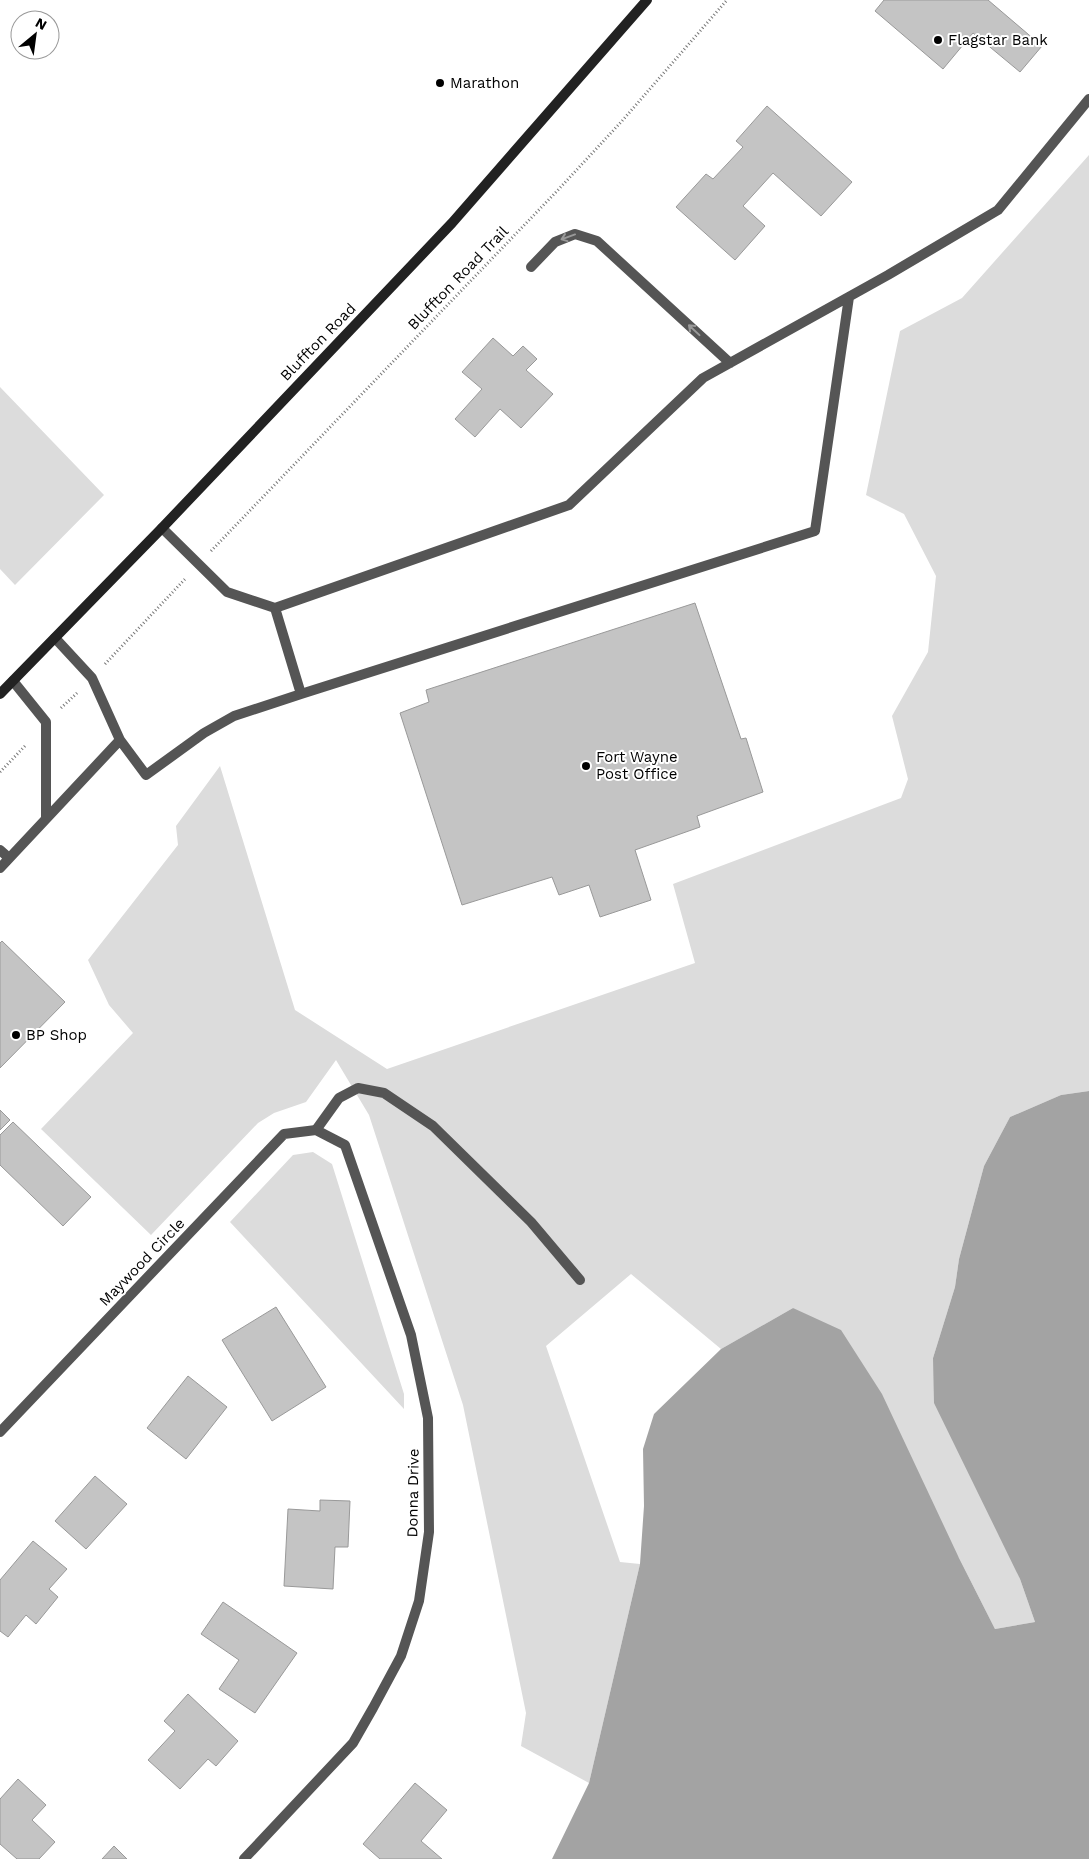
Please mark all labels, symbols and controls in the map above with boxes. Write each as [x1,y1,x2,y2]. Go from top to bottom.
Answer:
north arrow [10,10,60,60]
text: N [33,14,50,33]
place label: Flagstar Bank [948,31,1048,49]
marker: Flagstar Bank [932,34,944,46]
place label: Marathon [450,74,519,92]
marker: Marathon [434,77,446,89]
street label: Bluffton Road Trail [404,222,512,333]
one-way arrow [561,233,576,242]
street label: Bluffton Road [276,299,360,385]
one-way arrow [688,324,701,336]
place label: Fort Wayne Post Office [596,748,678,783]
marker: Fort Wayne Post Office [580,760,592,772]
place label: BP Shop [26,1026,87,1044]
marker: BP Shop [10,1029,22,1041]
street label: Maywood Circle [96,1214,188,1310]
street label: Donna Drive [403,1448,423,1538]

